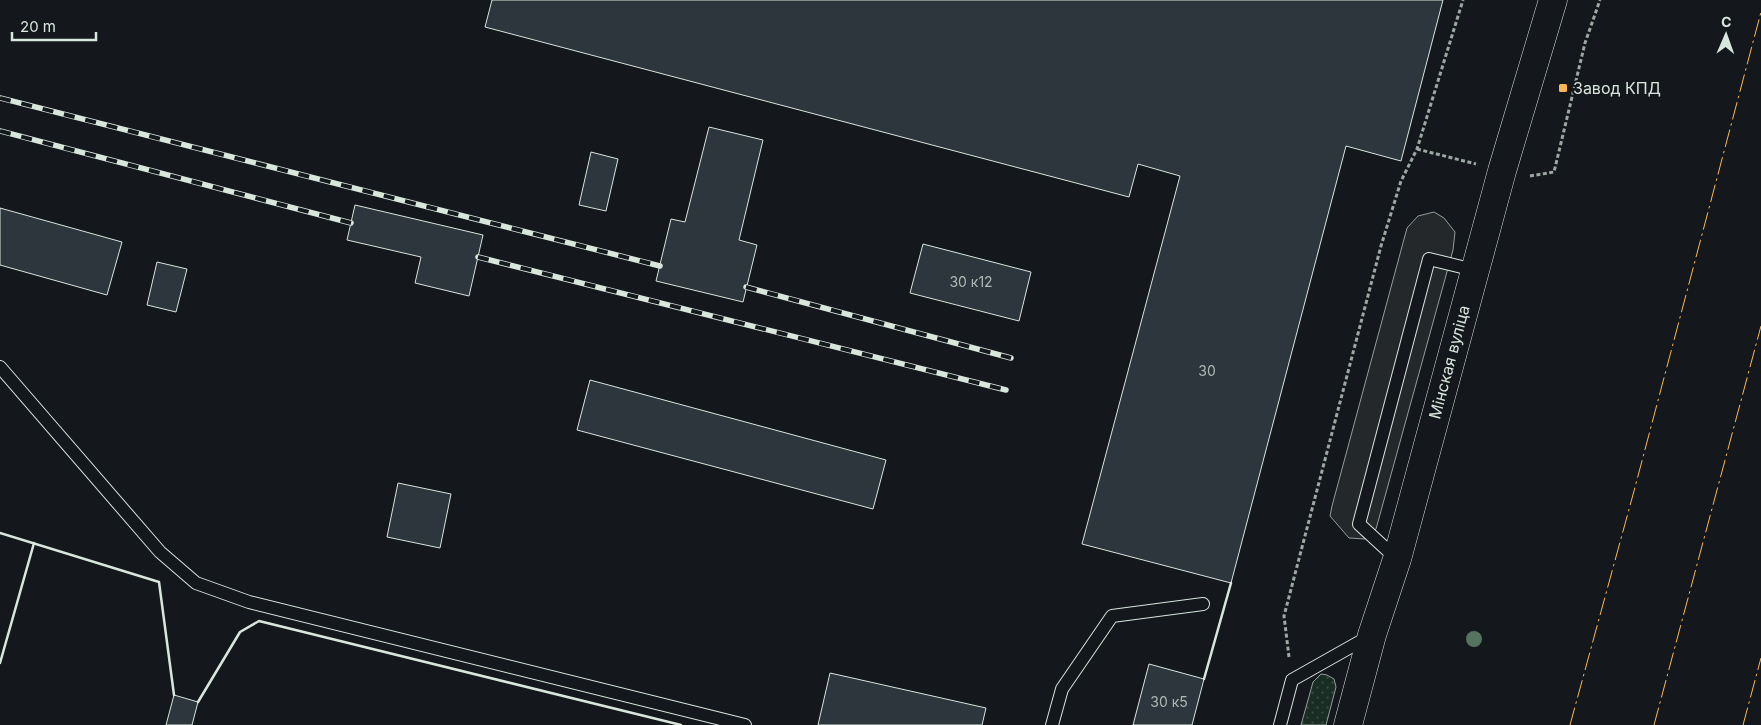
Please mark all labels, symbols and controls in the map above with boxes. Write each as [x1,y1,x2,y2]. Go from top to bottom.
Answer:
scale bar [12,10,96,42]
north arrow [1701,10,1751,60]
text: С [1721,13,1732,30]
text: 20 m [20,17,56,36]
place label: Завод КПД [1573,78,1661,98]
marker: Завод КПД [1557,82,1569,94]
house number: 30 к12 [949,273,993,290]
street label: Мінская вуліца [1424,303,1474,421]
house number: 30 [1198,362,1216,379]
house number: 30 к5 [1150,693,1188,710]

